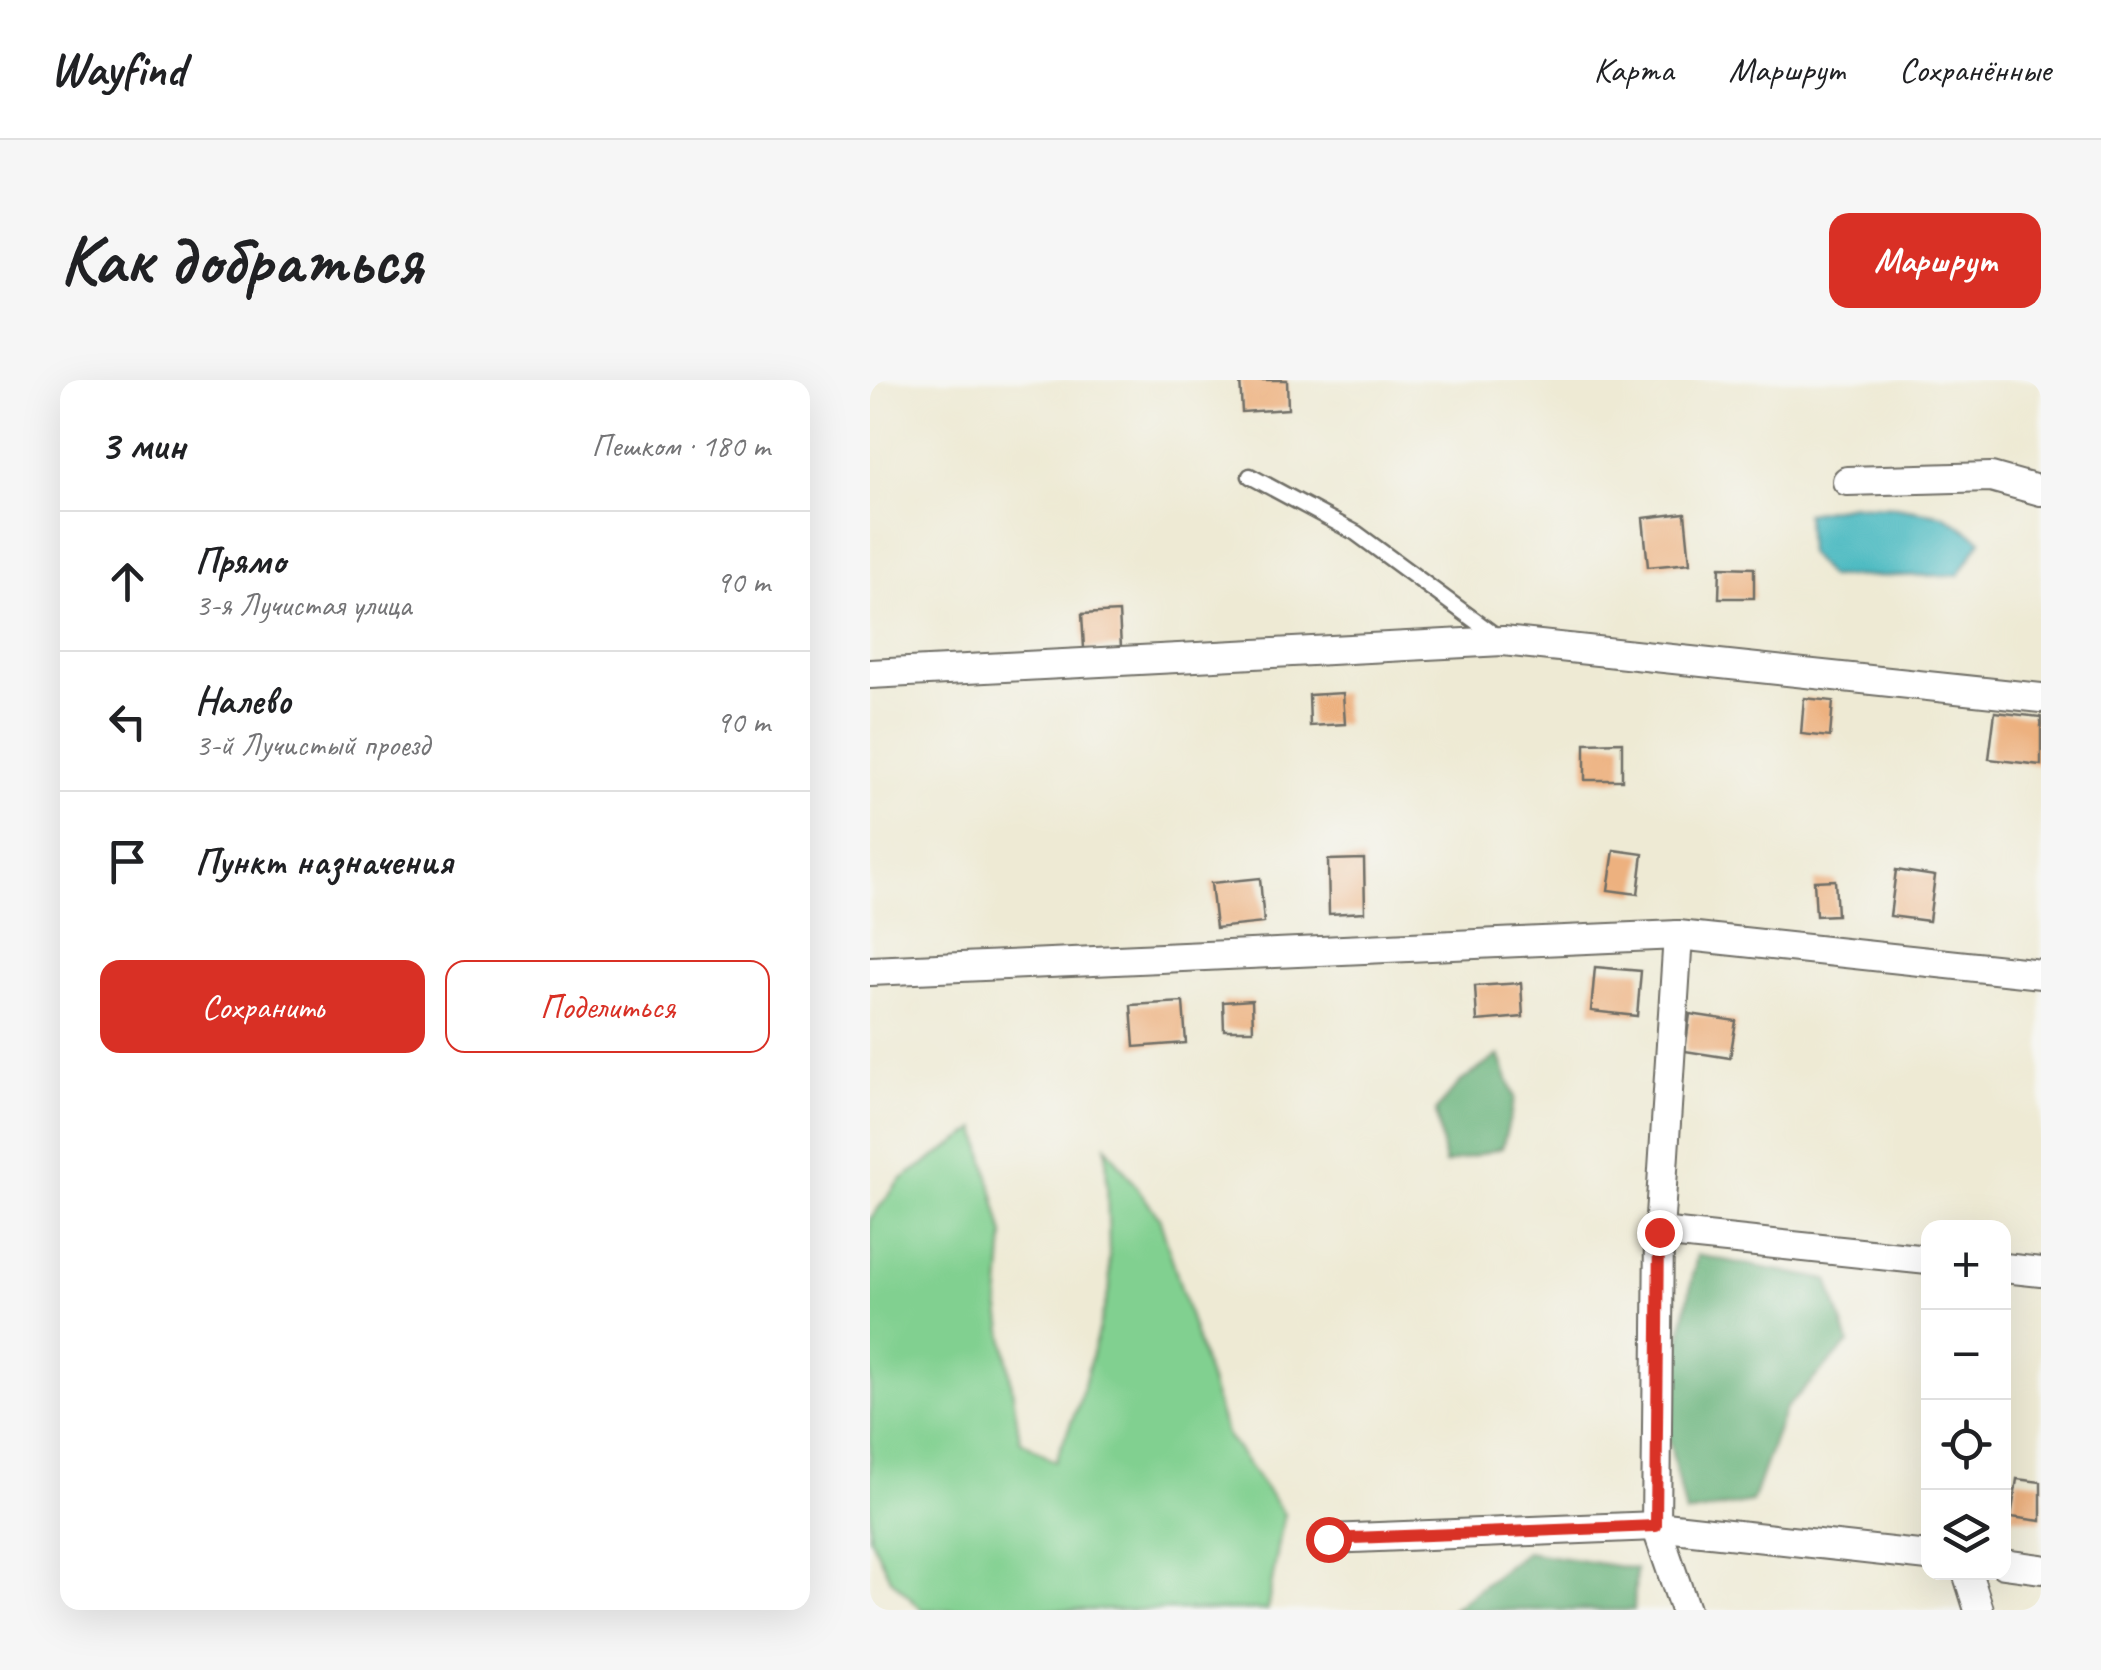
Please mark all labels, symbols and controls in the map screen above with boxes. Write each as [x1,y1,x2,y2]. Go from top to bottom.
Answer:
text: Wayfind [50,39,185,99]
text: Карта [1593,47,1674,92]
text: Маршрут [1729,47,1844,92]
text: Сохранённые [1899,47,2051,92]
button: Маршрут [1829,213,2041,308]
text: Как добраться [60,216,422,304]
text: 3 мин [100,419,185,472]
text: Пешком · 180 m [591,425,770,466]
text: Прямо [195,537,285,584]
icon: ahead [100,554,155,609]
text: 90 m [716,561,770,602]
text: 3-я Лучистая улица [195,584,411,625]
text: Налево [195,677,291,724]
icon: left [100,694,155,749]
text: 90 m [716,701,770,742]
text: 3-й Лучистый проезд [195,724,430,765]
icon: arrive [100,834,155,889]
text: Пункт назначения [195,838,452,885]
button: Сохранить [100,960,425,1053]
button: Поделиться [445,960,770,1053]
route end [1637,1210,1683,1256]
map controls [1921,1220,2011,1580]
button: + [1921,1220,2011,1310]
button: − [1921,1310,2011,1400]
button: locate [1921,1400,2011,1490]
button: layers [1921,1490,2011,1580]
route start [1306,1517,1352,1563]

